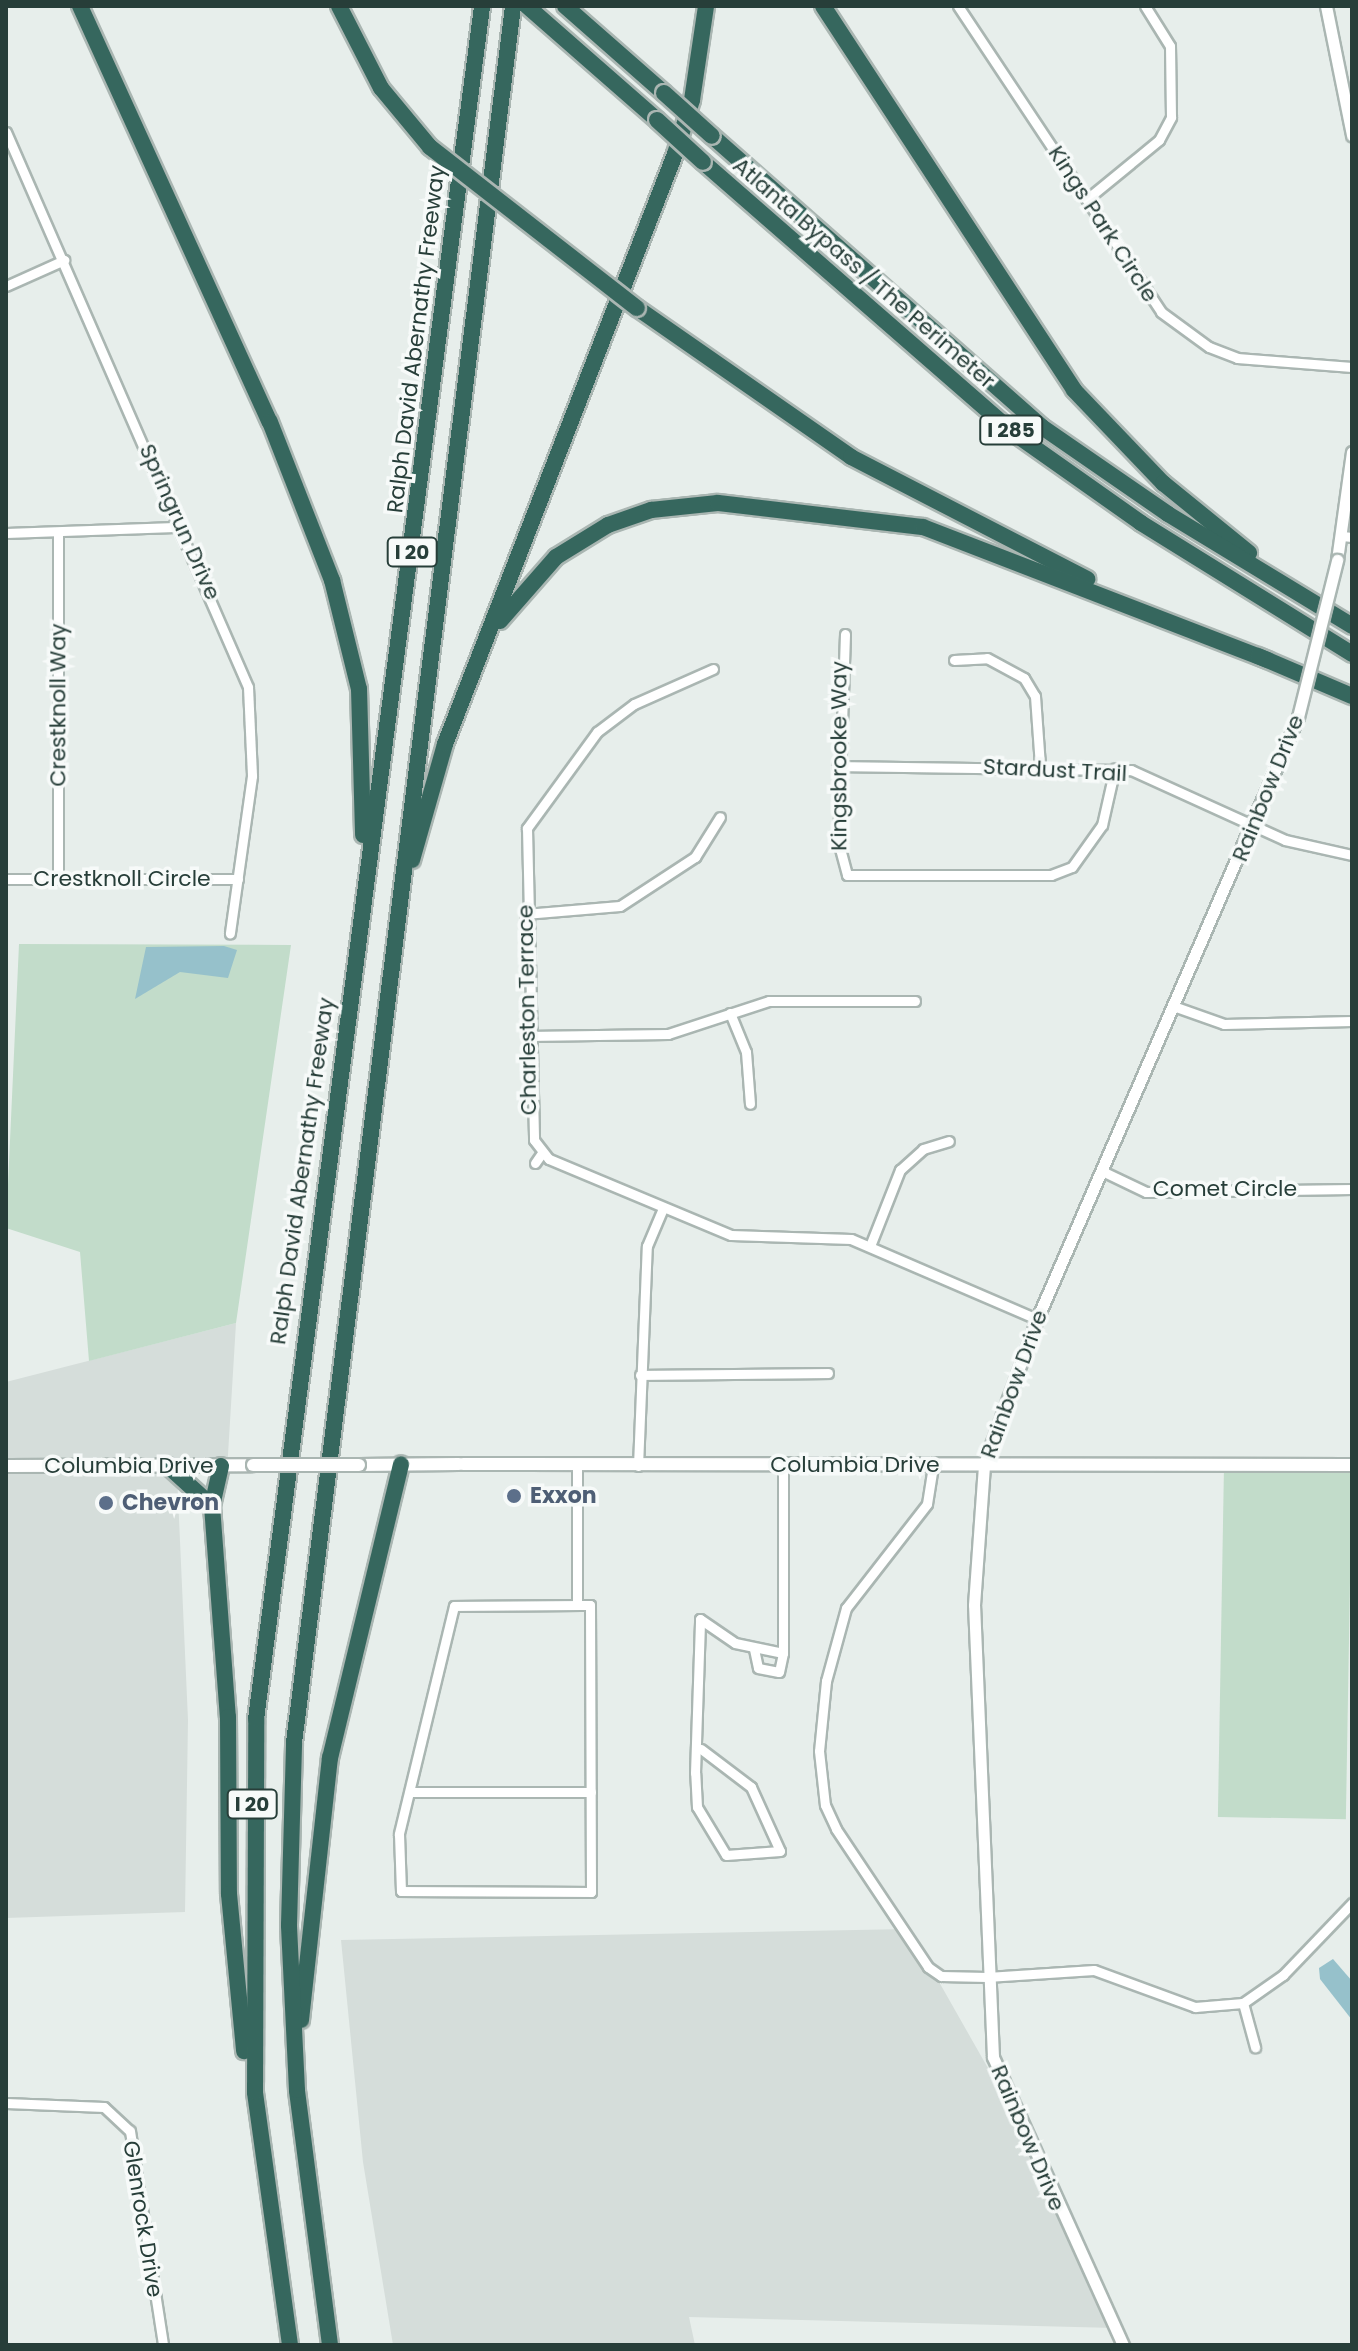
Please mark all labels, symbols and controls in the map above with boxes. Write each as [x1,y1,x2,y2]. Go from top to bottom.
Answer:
street label: Kings Park Circle [1043,141,1163,307]
street label: Atlanta Bypass / The Perimeter [728,152,1000,394]
street label: Ralph David Abernathy Freeway [382,164,450,514]
road number: I 285 [979,414,1043,446]
street label: Springrun Drive [134,440,226,604]
road number: I 20 [386,536,438,568]
street label: Crestknoll Way [45,623,71,787]
street label: Kingsbrooke Way [826,661,852,851]
street label: Rainbow Drive [1227,711,1309,865]
street label: Stardust Trail [982,753,1128,787]
street label: Crestknoll Circle [33,866,211,892]
street label: Charleston Terrace [512,905,542,1115]
street label: Ralph David Abernathy Freeway [265,996,339,1346]
street label: Comet Circle [1153,1176,1297,1202]
street label: Rainbow Drive [975,1306,1053,1462]
street label: Columbia Drive [770,1452,940,1478]
street label: Columbia Drive [44,1453,214,1479]
place label: Exxon [530,1483,597,1509]
marker: Exxon [505,1487,523,1505]
place label: Chevron [122,1490,219,1516]
marker: Chevron [97,1494,115,1512]
road number: I 20 [226,1788,278,1820]
street label: Rainbow Drive [985,2061,1071,2215]
street label: Glenrock Drive [118,2139,168,2299]

